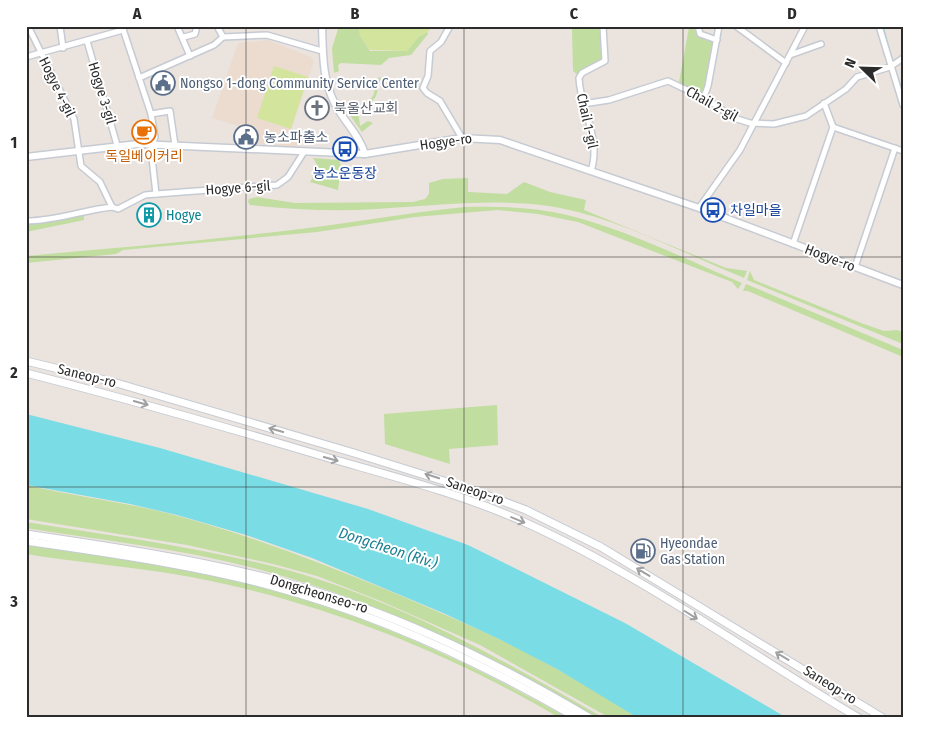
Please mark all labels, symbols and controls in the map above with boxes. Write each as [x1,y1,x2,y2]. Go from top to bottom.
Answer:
text: A [132,4,142,23]
text: B [351,4,360,23]
text: C [570,4,579,23]
text: D [787,4,797,23]
north arrow [836,42,886,92]
street label: Hogye 4-gil [35,54,79,120]
text: N [841,56,860,70]
street label: Hogye 3-gil [84,60,120,126]
public building icon: Nongso 1-dong Community Service Center [150,70,176,96]
place label: Nongso 1-dong Community Service Center [180,75,419,92]
street label: Chail 2-gil [683,83,741,125]
street label: Chail 1-gil [573,92,601,151]
church icon: 북울산교회 [304,95,330,121]
place label: 북울산교회 [334,100,398,117]
cafe icon: 독일베이커리 [131,119,157,145]
public building icon: 농소파출소 [233,124,259,150]
place label: 농소파출소 [264,129,329,146]
street label: Hogye-ro [419,130,473,154]
text: 1 [11,133,17,152]
bus stop icon: 농소운동장 [332,136,358,162]
place label: 독일베이커리 [105,148,183,165]
place label: 농소운동장 [313,165,377,182]
street label: Hogye 6-gil [205,177,271,199]
bus stop icon: 차일마을 [700,197,726,223]
building icon: Hogye [136,202,162,228]
place label: 차일마을 [730,202,782,219]
place label: Hogye [166,207,202,224]
street label: Hogye-ro [802,241,858,275]
street label: Saneop-ro [56,361,118,391]
text: 2 [9,363,18,382]
one-way arrow [133,399,149,409]
one-way arrow [268,425,284,435]
one-way arrow [322,454,338,464]
one-way arrow [424,471,440,481]
street label: Saneop-ro [444,473,506,509]
one-way arrow [510,516,525,525]
water label: Dongcheon (Riv.) [336,524,440,573]
place label: Hyeondae Gas Station [660,535,725,568]
fuel station icon: Hyeondae Gas Station [630,538,656,564]
one-way arrow [636,566,650,576]
street label: Dongcheonseo-ro [268,571,370,617]
text: 3 [9,592,18,611]
one-way arrow [684,610,698,620]
one-way arrow [775,651,789,661]
street label: Saneop-ro [800,662,860,708]

